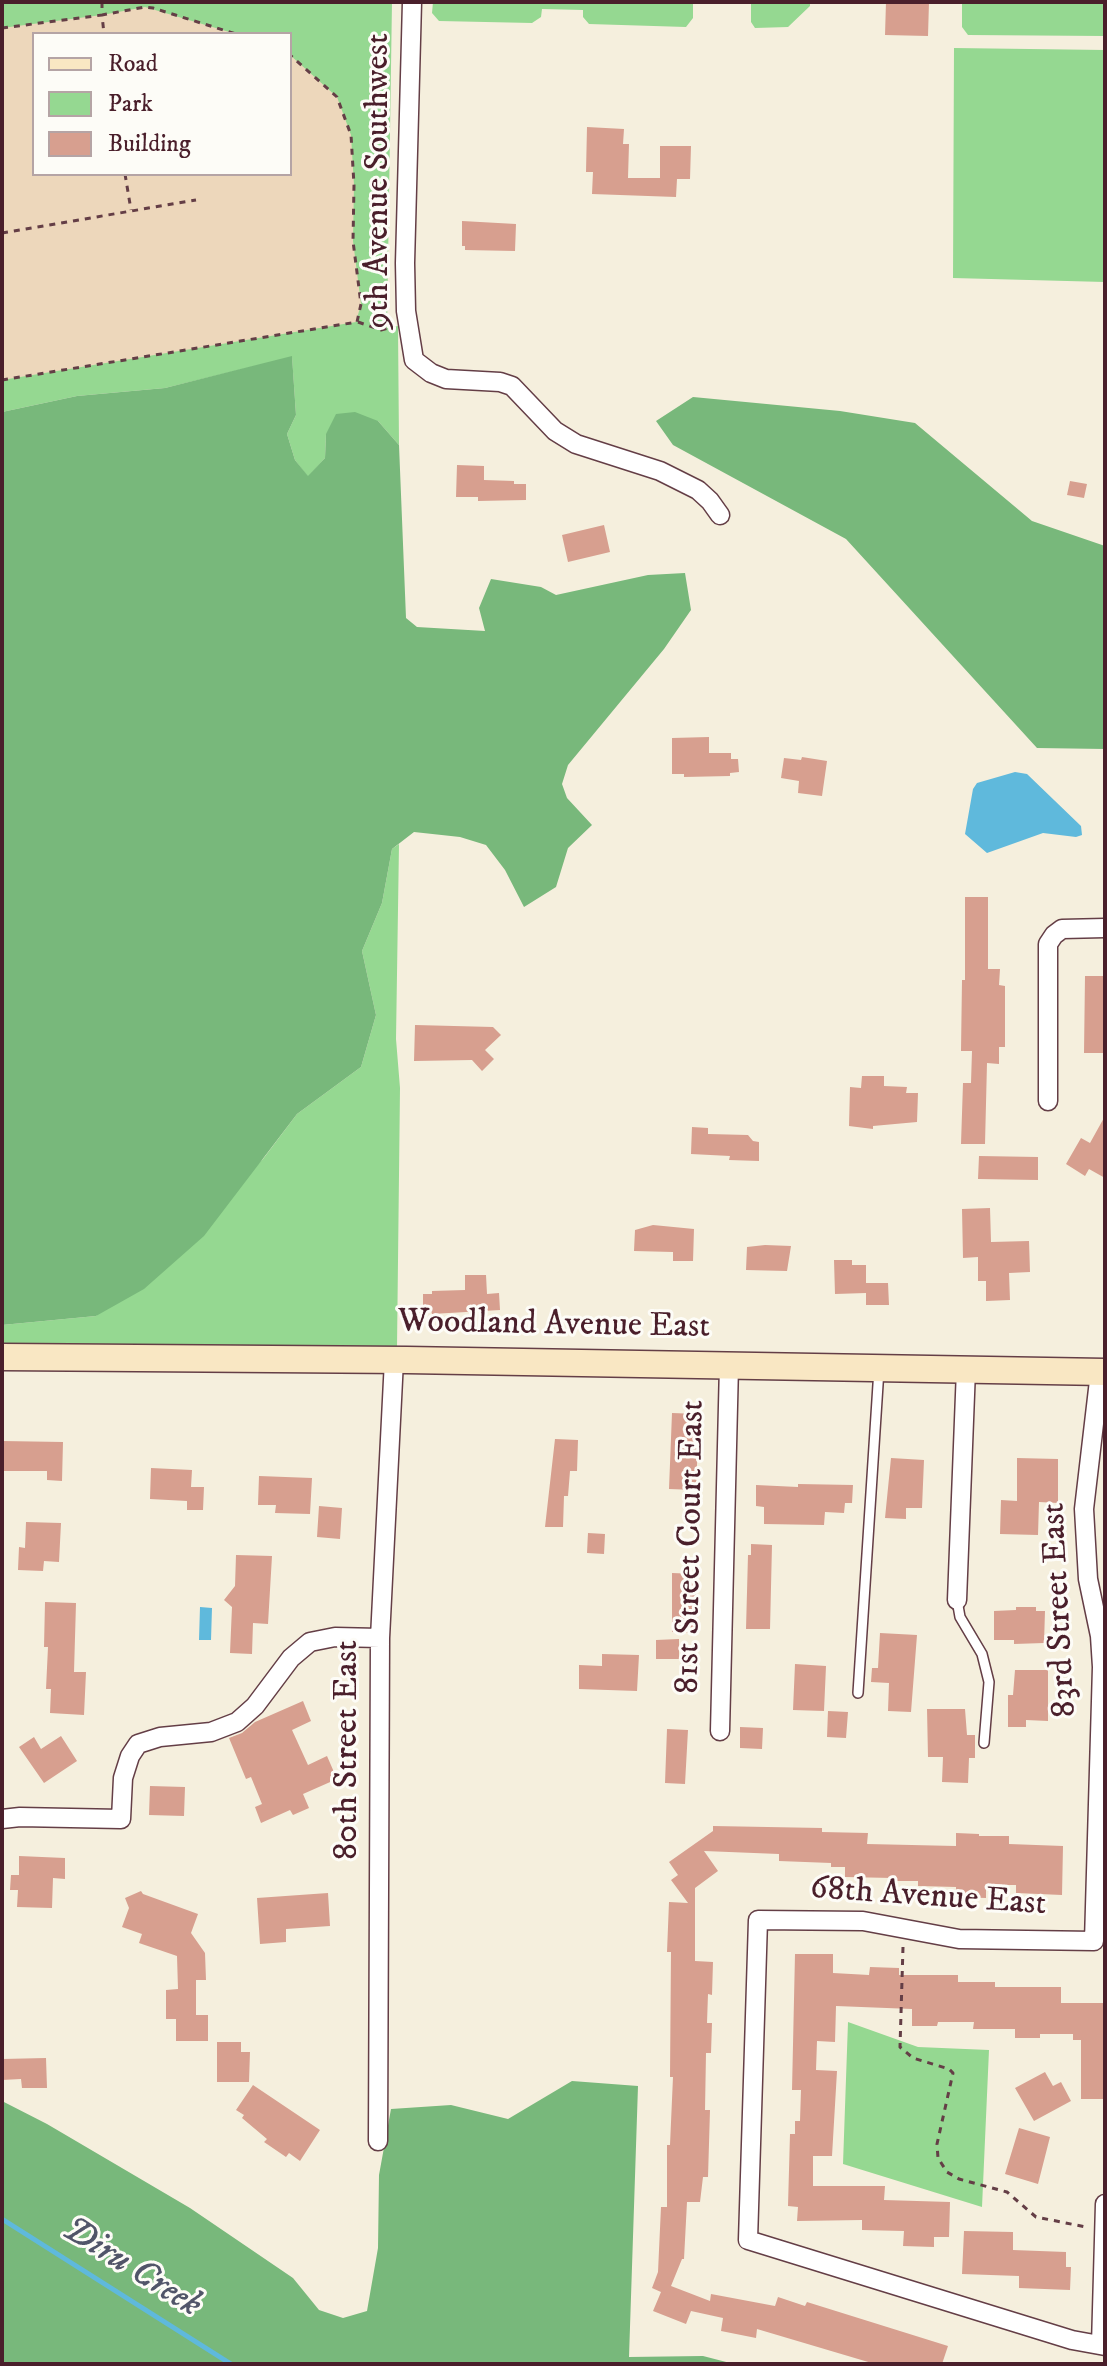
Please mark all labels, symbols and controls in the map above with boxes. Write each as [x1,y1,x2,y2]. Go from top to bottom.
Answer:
legend [32,32,292,176]
street label: 9th Avenue Southwest [360,33,400,329]
text: Road [108,49,158,79]
text: Park [108,89,153,119]
text: Building [108,129,191,159]
street label: Woodland Avenue East [398,1303,710,1349]
street label: 81st Street Court East [669,1400,715,1694]
street label: 83rd Street East [1035,1502,1087,1718]
street label: 80th Street East [329,1640,369,1860]
street label: 68th Avenue East [808,1869,1048,1927]
water label: Diru Creek [54,2209,208,2329]

